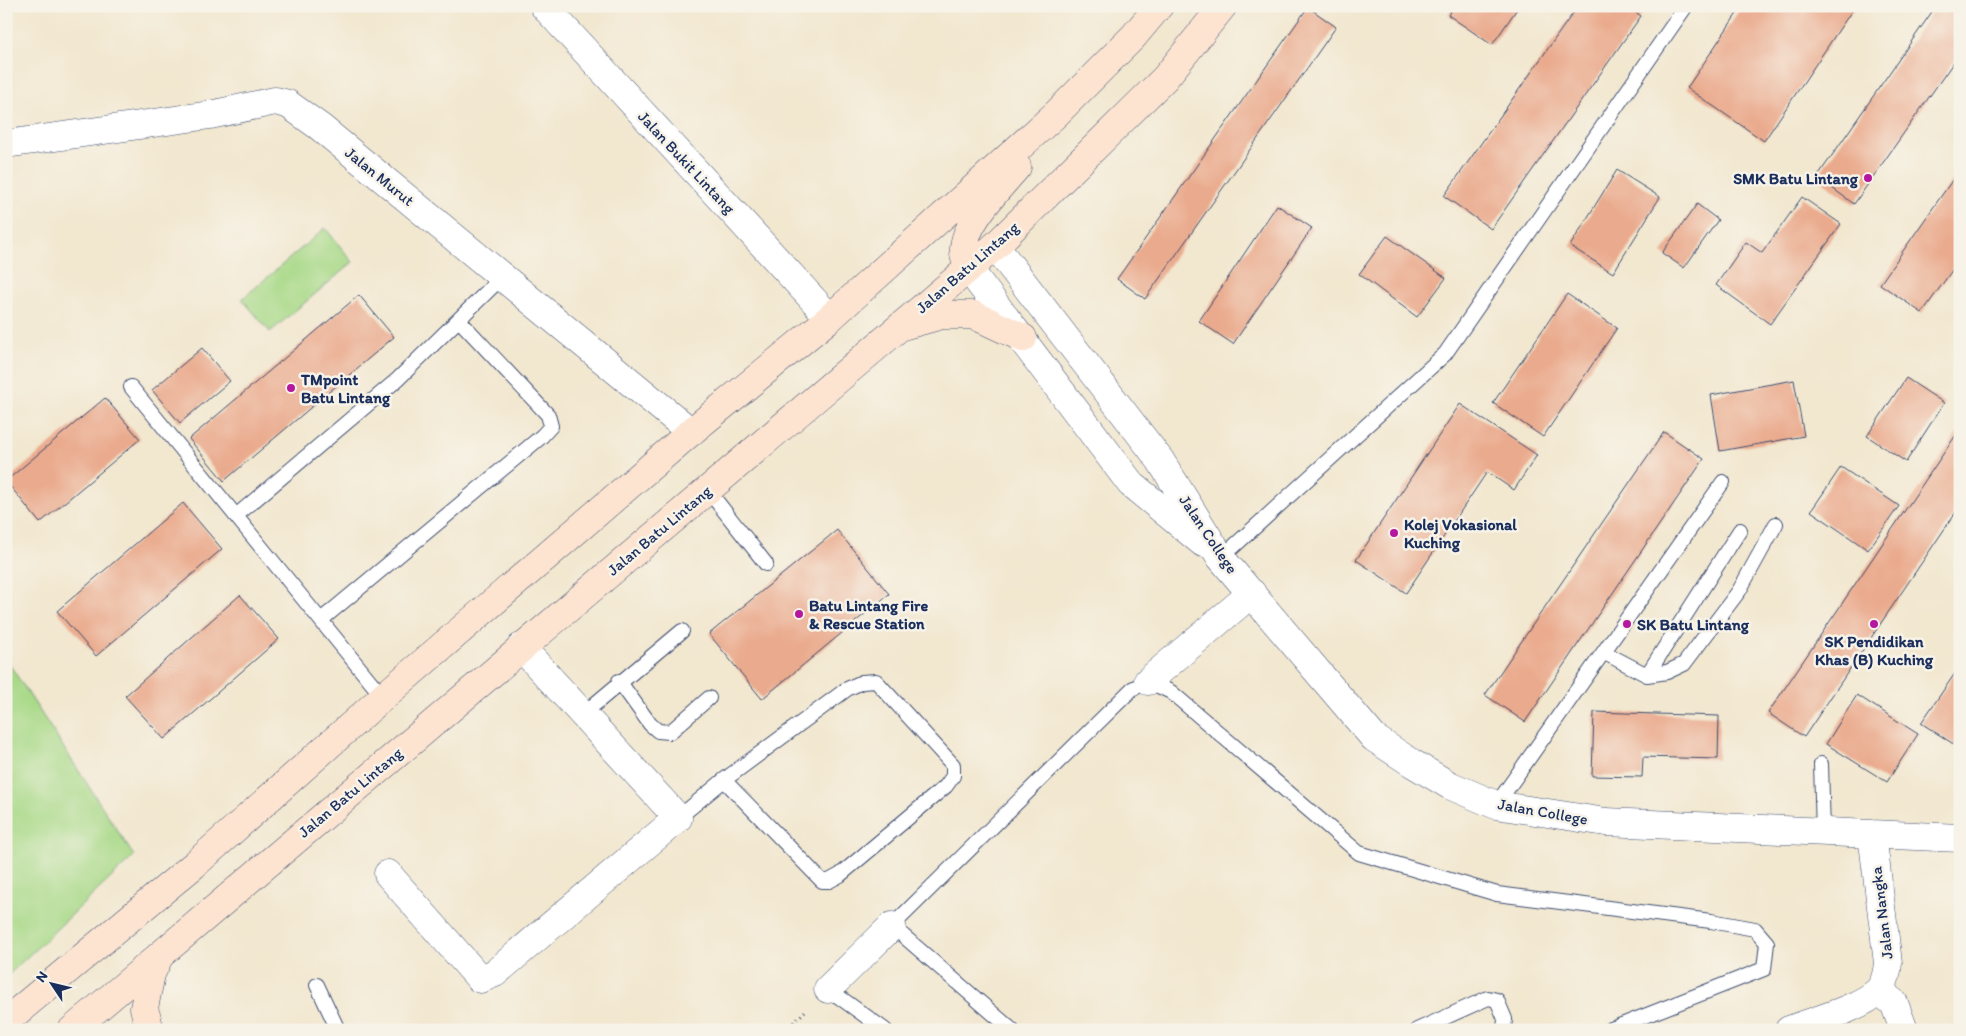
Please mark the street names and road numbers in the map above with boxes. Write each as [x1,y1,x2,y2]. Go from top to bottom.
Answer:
street label: Jalan Bukit Lintang [634,107,740,218]
street label: Jalan Murut [341,143,418,210]
street label: Jalan Batu Lintang [912,217,1023,317]
street label: Jalan Batu Lintang [603,481,716,579]
street label: Jalan College [1175,491,1242,577]
street label: Jalan Batu Lintang [294,743,407,841]
street label: Jalan College [1496,794,1589,829]
street label: Jalan Nangka [1866,865,1897,960]

